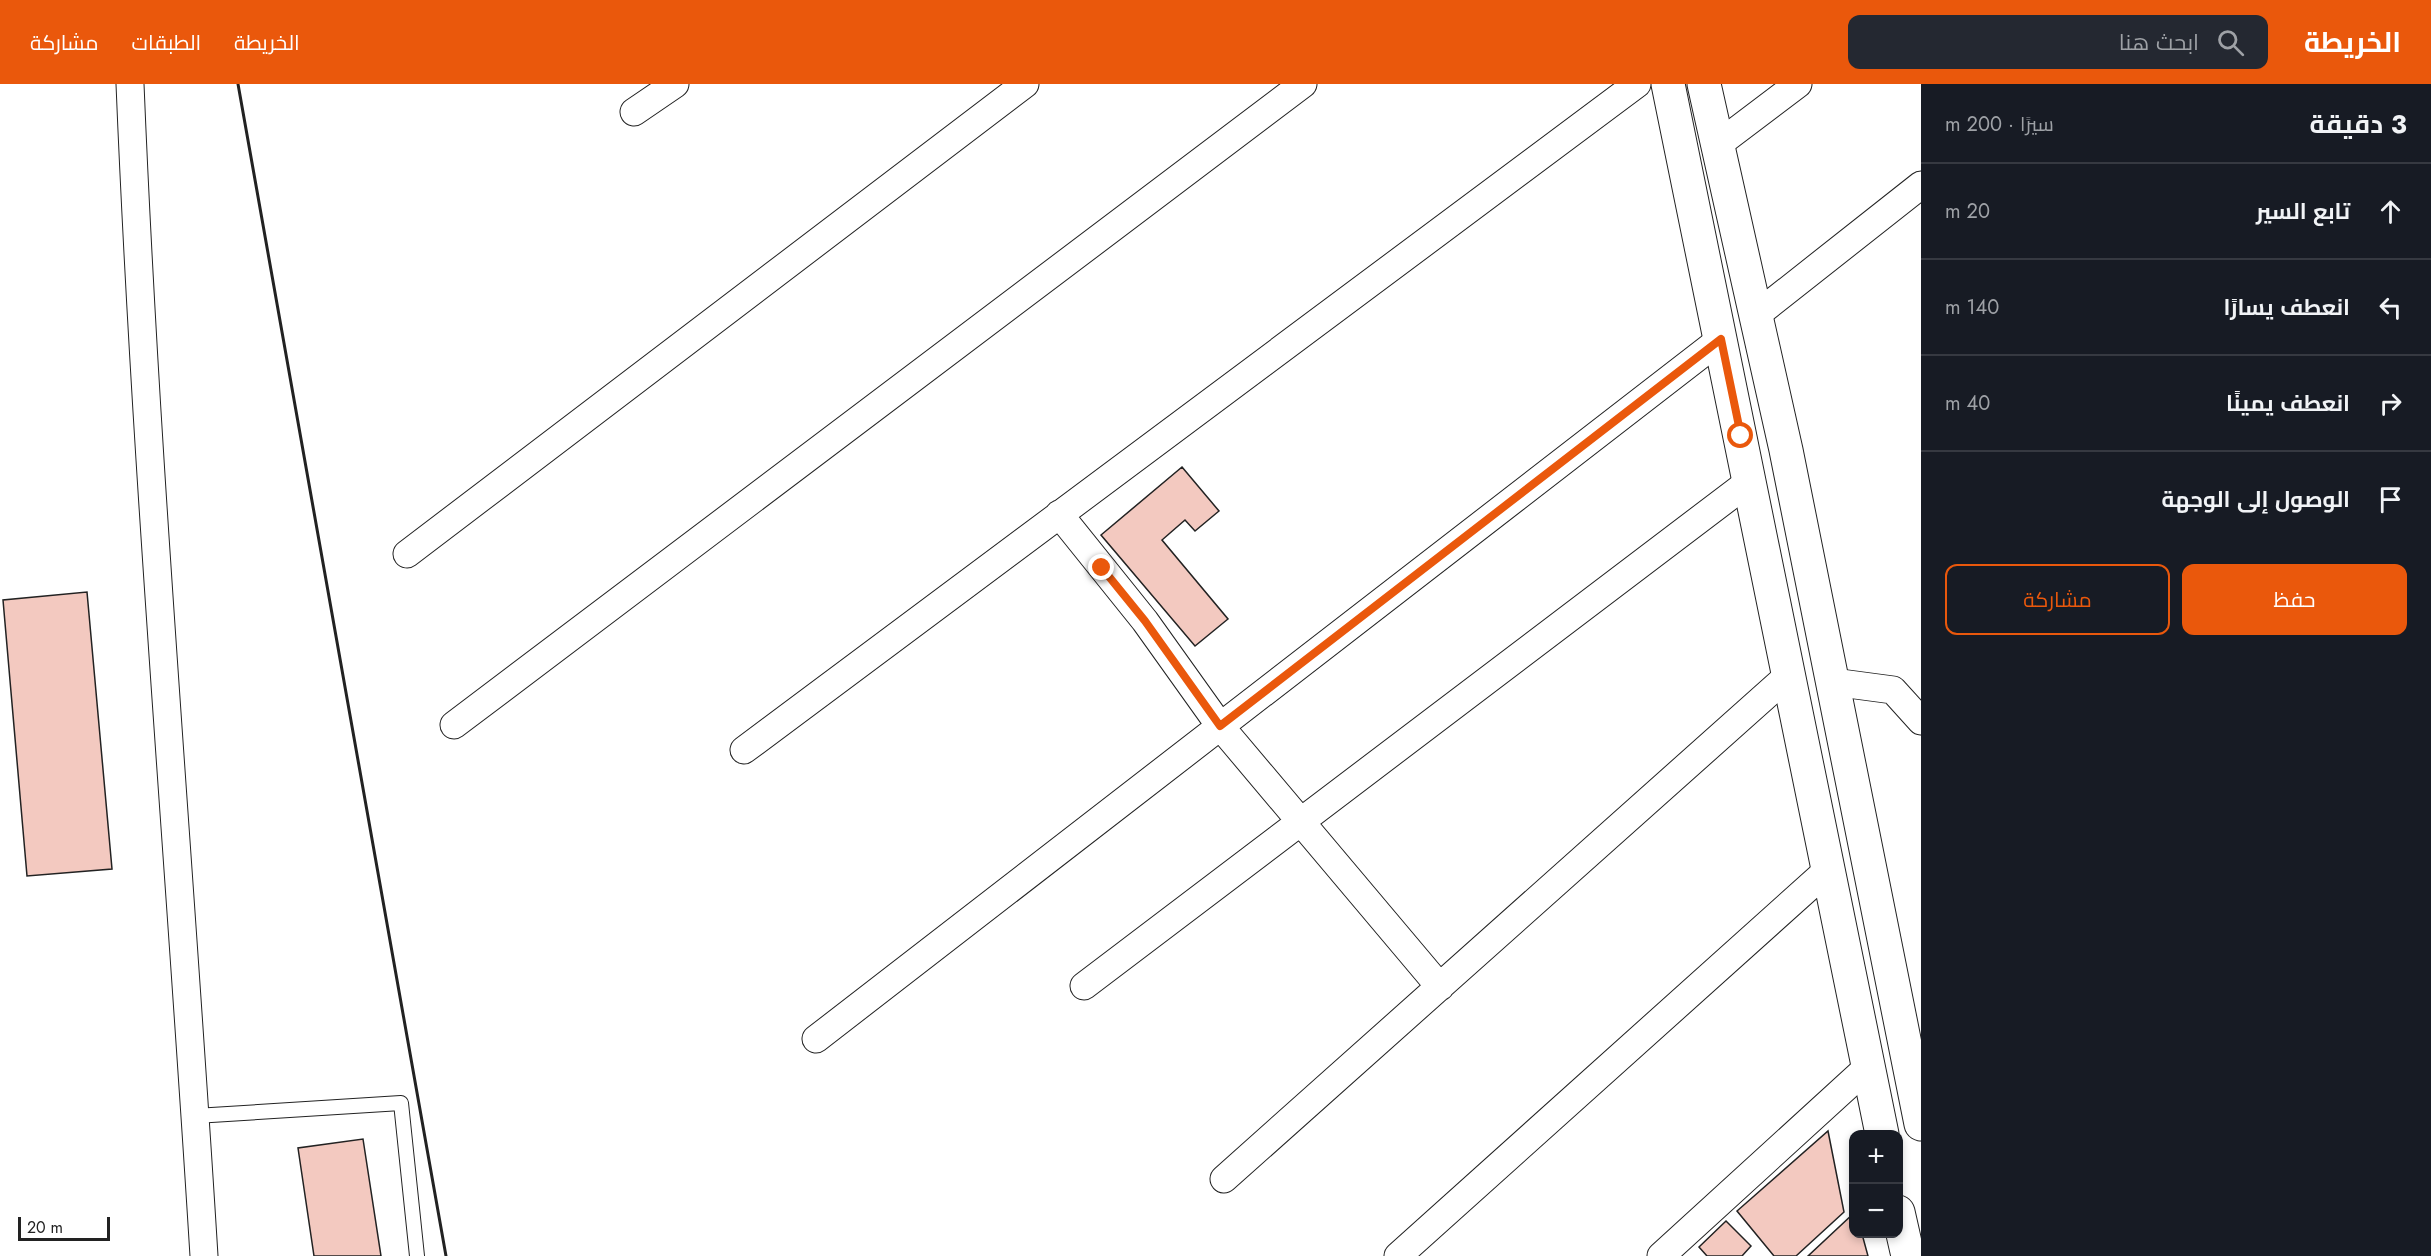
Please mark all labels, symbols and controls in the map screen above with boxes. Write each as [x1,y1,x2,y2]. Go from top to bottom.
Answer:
search box [1848,15,2268,69]
text: الخريطة [2304,22,2401,63]
text: ابحث هنا [2119,26,2199,58]
icon: search [2214,26,2247,59]
text: مشاركة [30,28,99,58]
text: الطبقات [132,28,201,58]
text: الخريطة [234,28,300,58]
text: 3 دقيقة [2310,105,2407,143]
text: سيرًا · 200 m [1945,110,2054,139]
text: تابع السير [2256,195,2350,227]
icon: ahead [2374,195,2407,228]
text: 20 m [1945,197,1990,226]
text: انعطف يسارًا [2223,291,2350,323]
icon: left [2374,291,2407,324]
text: 140 m [1945,293,1999,322]
text: انعطف يمينًا [2226,387,2350,419]
icon: right [2374,387,2407,420]
text: 40 m [1945,389,1990,418]
route start [1727,422,1753,448]
text: الوصول إلى الوجهة [2162,483,2350,515]
icon: arrive [2374,483,2407,516]
route end [1088,554,1114,580]
button: مشاركة [1945,564,2170,635]
button: حفظ [2182,564,2407,635]
map controls [1849,1130,1903,1238]
button: + [1849,1130,1903,1184]
button: − [1849,1184,1903,1238]
scale bar [18,1214,110,1242]
text: 20 m [27,1216,63,1239]

